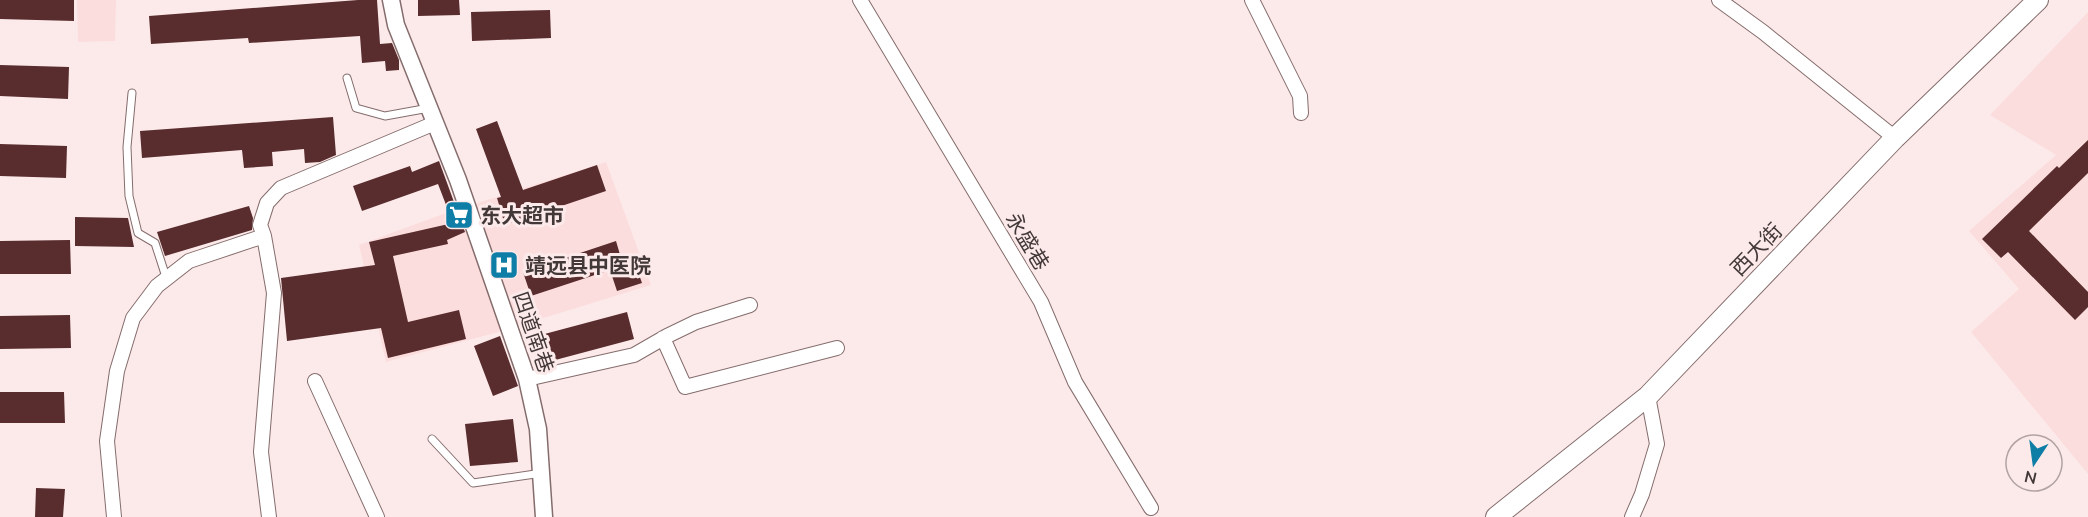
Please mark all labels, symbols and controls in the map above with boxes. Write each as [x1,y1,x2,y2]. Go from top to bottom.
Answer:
supermarket icon: 东大超市 [443,199,475,231]
place label: 东大超市 [480,202,564,228]
street label: 永盛巷 [1001,207,1055,275]
street label: 西大街 [1725,217,1787,281]
hospital icon: 靖远县中医院 [488,249,520,281]
place label: 靖远县中医院 [525,252,651,278]
street label: 四道南巷 [508,288,560,376]
north arrow [2004,433,2064,493]
text: N [2022,467,2039,489]

